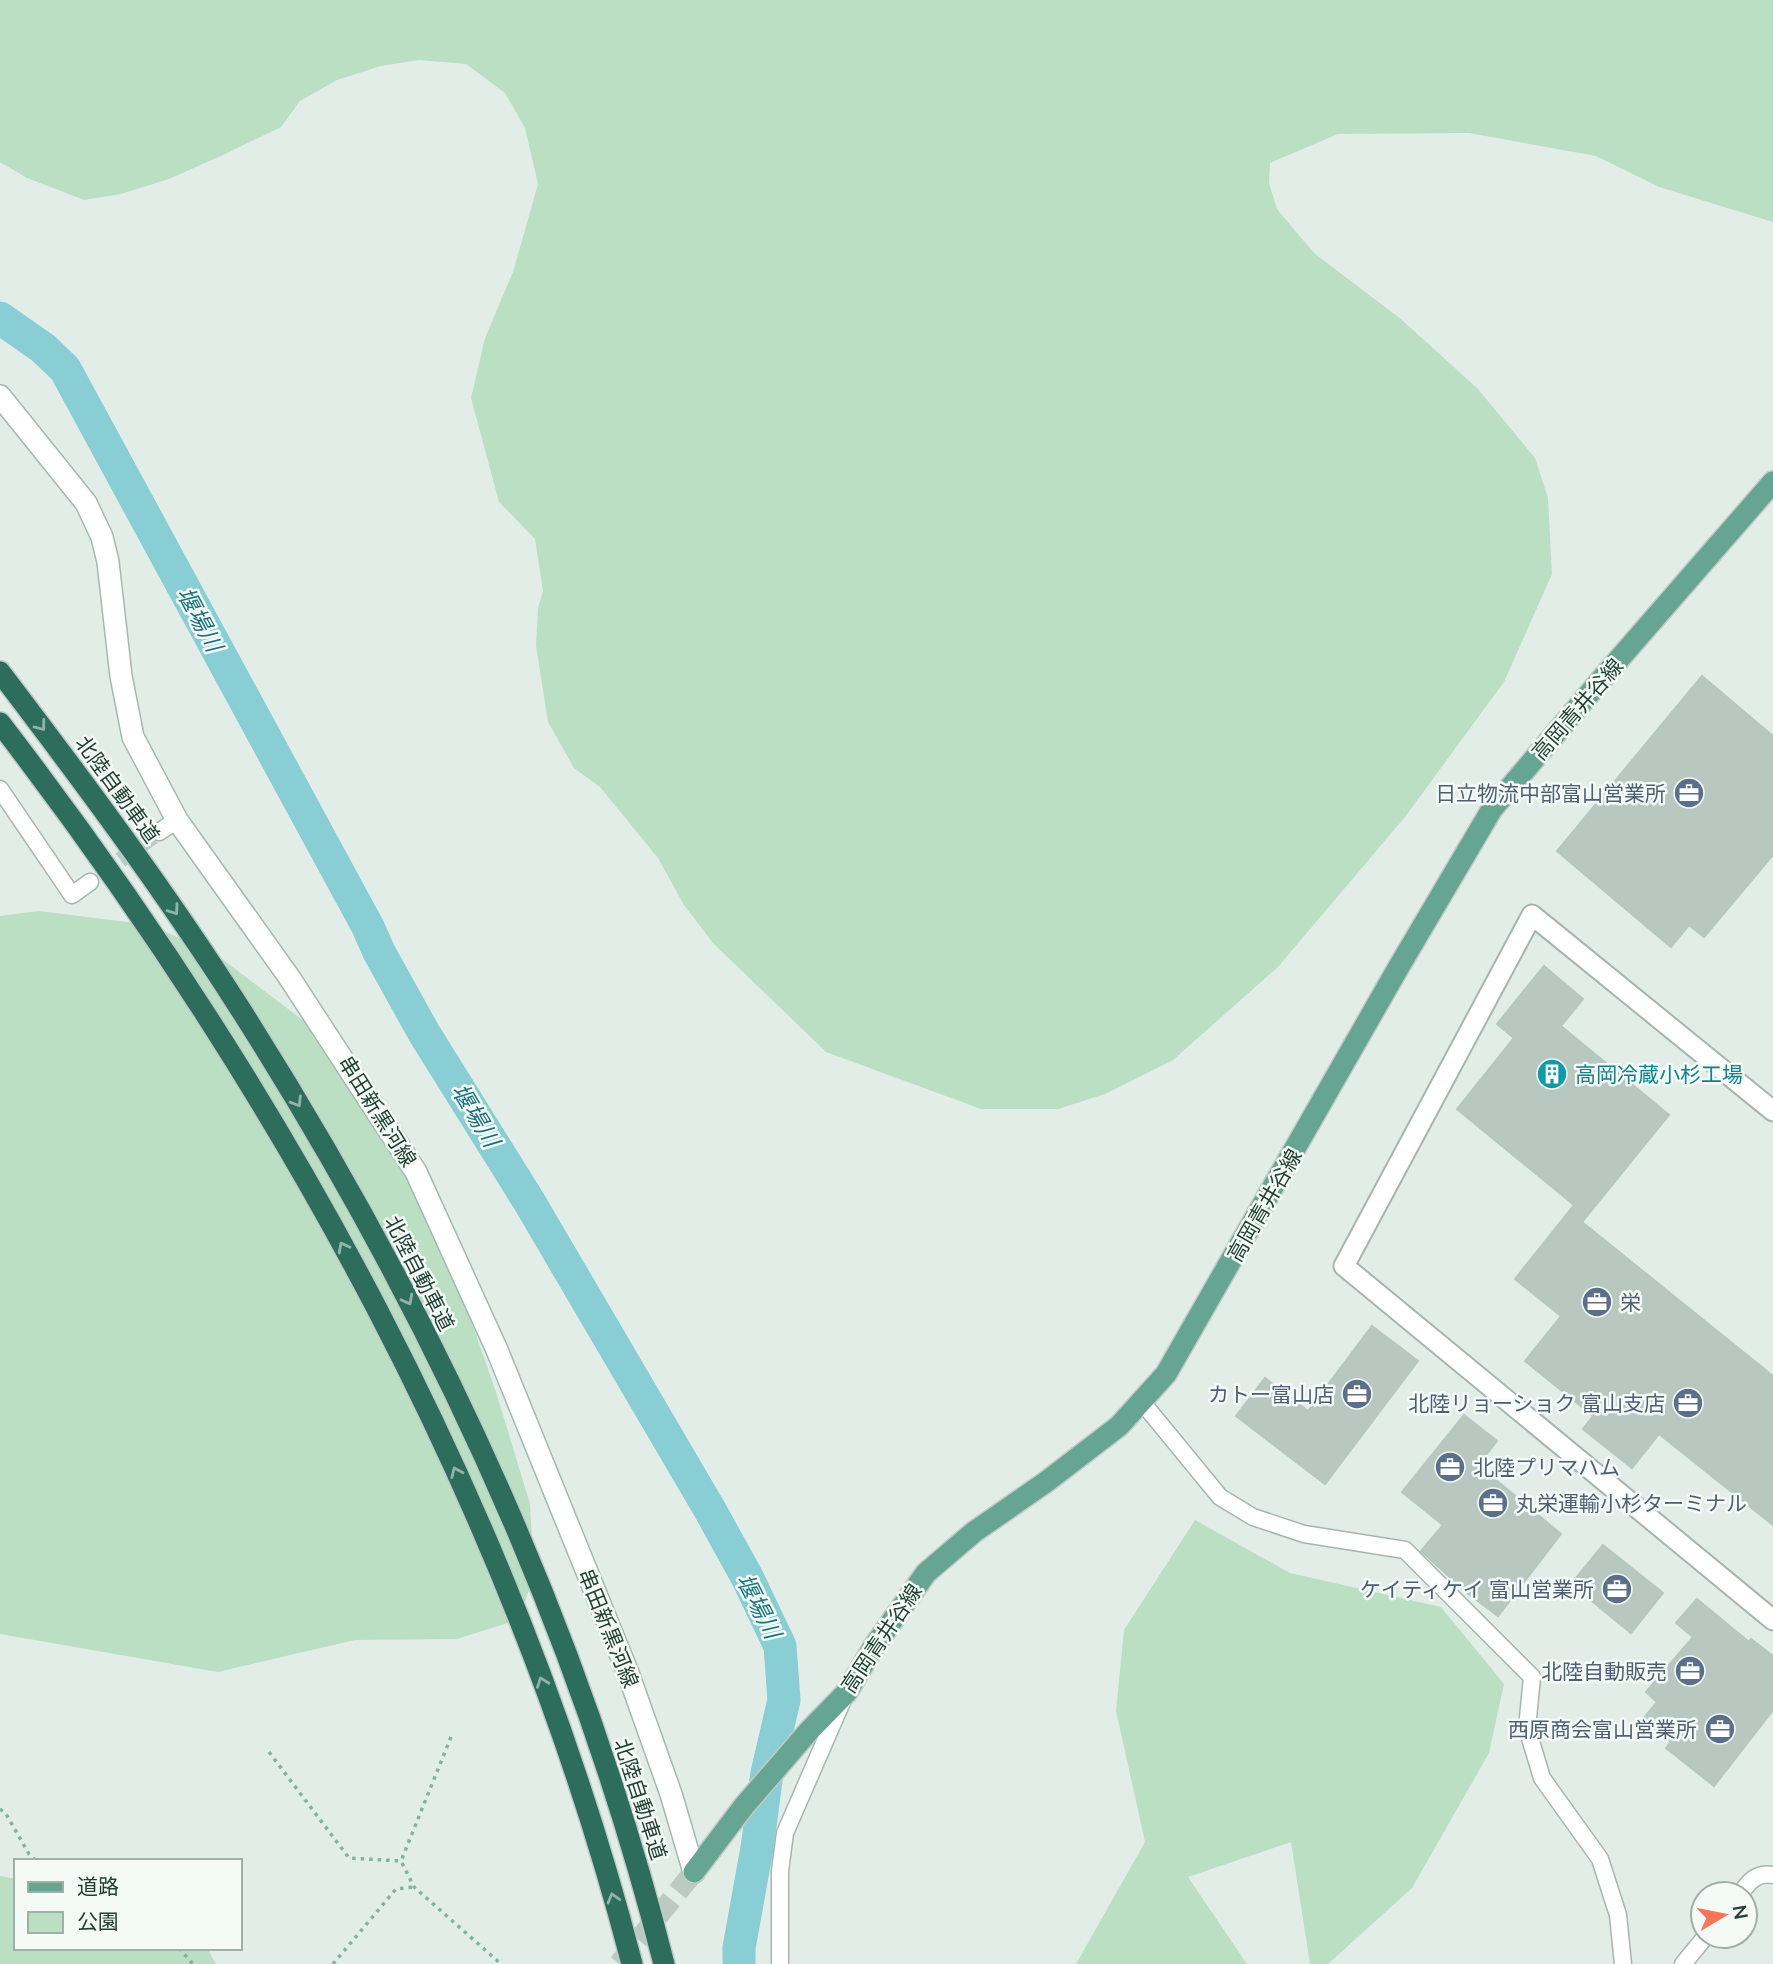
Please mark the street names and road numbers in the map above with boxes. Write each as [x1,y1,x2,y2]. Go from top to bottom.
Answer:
street label: 高岡青井谷線 [1526,653,1628,765]
street label: 北陸自動車道 [70,730,166,848]
street label: 串田新黒河線 [334,1051,422,1171]
street label: 高岡青井谷線 [1221,1144,1307,1266]
street label: 北陸自動車道 [380,1211,460,1335]
street label: 串田新黒河線 [573,1565,645,1691]
street label: 高岡青井谷線 [835,1579,927,1697]
street label: 北陸自動車道 [609,1735,673,1863]

